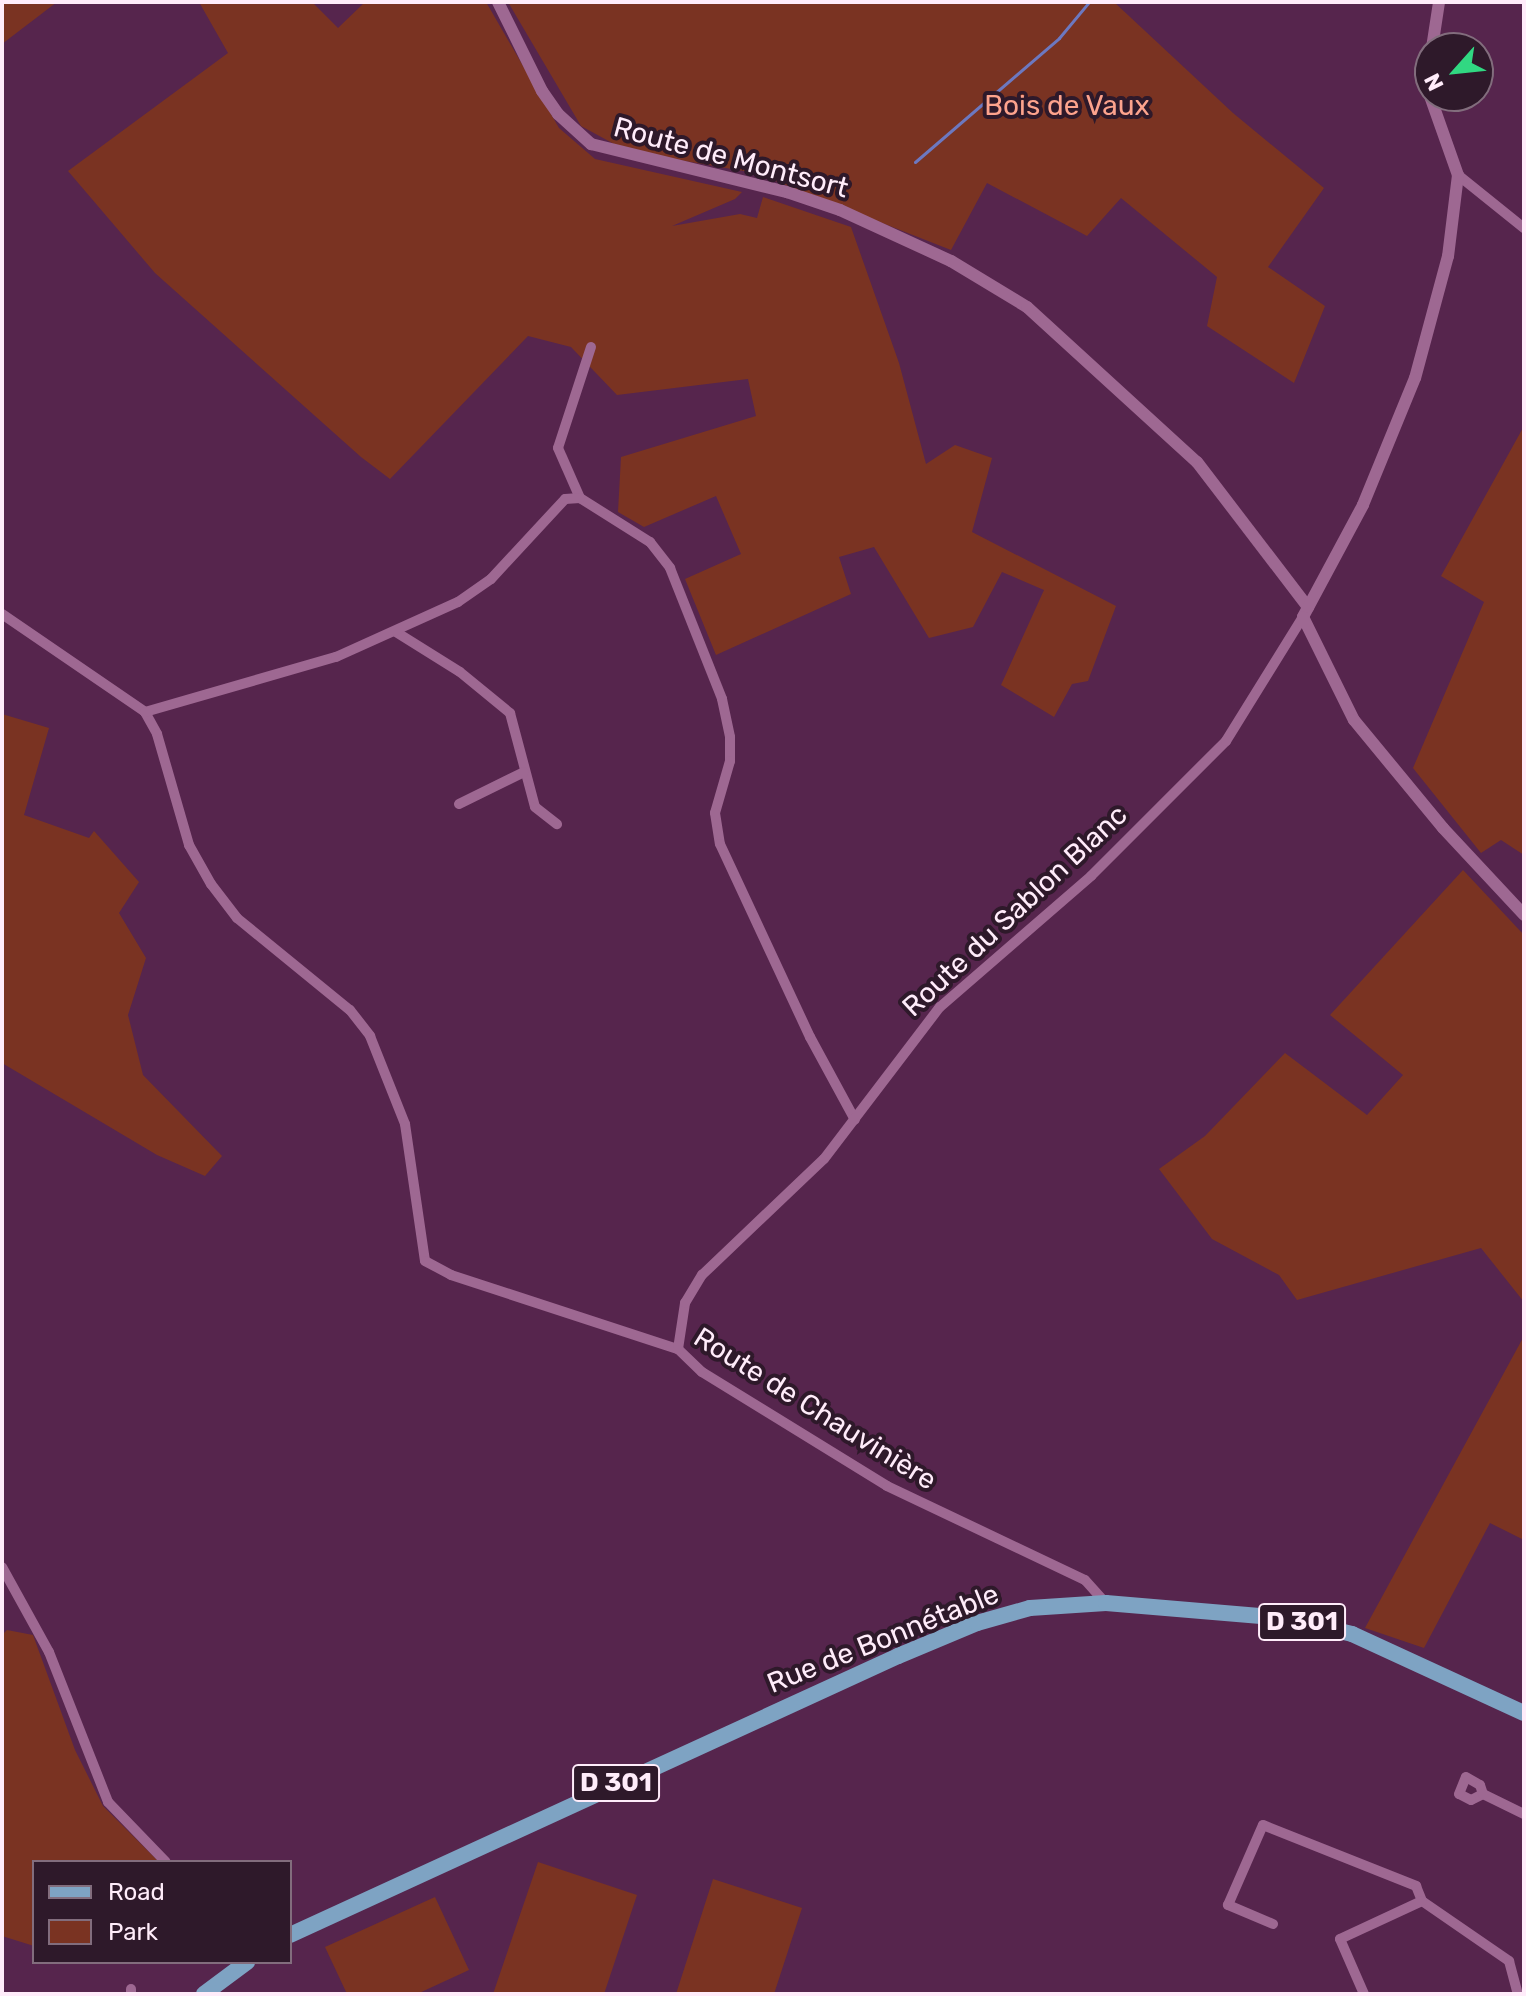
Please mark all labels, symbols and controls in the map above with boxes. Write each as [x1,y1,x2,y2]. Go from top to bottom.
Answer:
north arrow [1414,32,1494,112]
text: N [1418,69,1450,95]
park label: Bois de Vaux [984,89,1150,123]
street label: Route de Montsort [610,110,852,206]
street label: Route du Sablon Blanc [896,798,1134,1024]
street label: Route de Chauvinière [688,1321,942,1497]
street label: Rue de Bonnétable [762,1577,1004,1701]
road number: D 301 [1258,1600,1346,1644]
road number: D 301 [572,1761,660,1805]
legend [32,1860,292,1964]
text: Road [108,1878,165,1906]
text: Park [108,1918,158,1946]

